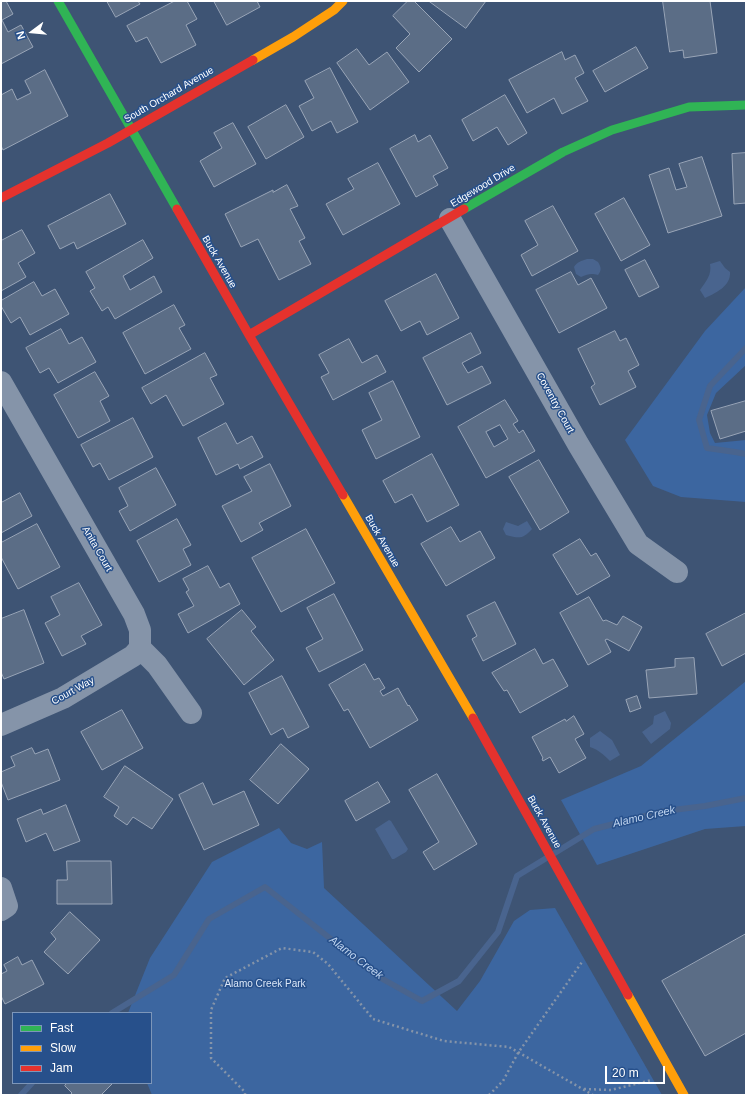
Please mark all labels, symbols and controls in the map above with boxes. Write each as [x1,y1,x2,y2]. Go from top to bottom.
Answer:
north arrow [12,12,52,52]
text: N [14,30,27,41]
street label: South Orchard Avenue [122,64,216,126]
street label: Edgewood Drive [448,162,518,210]
street label: Buck Avenue [199,234,239,290]
street label: Coventry Court [533,371,577,435]
street label: Buck Avenue [362,513,402,569]
street label: Anita Court [79,524,115,574]
street label: Court Way [50,674,96,708]
street label: Buck Avenue [525,793,563,851]
water label: Alamo Creek [612,803,676,831]
water label: Alamo Creek [327,934,385,982]
park label: Alamo Creek Park [224,978,306,990]
legend [12,1012,152,1084]
text: Fast [50,1021,73,1035]
text: Slow [50,1041,76,1055]
scale bar [607,1058,667,1084]
text: Jam [50,1061,73,1075]
text: 20 m [612,1066,639,1080]

